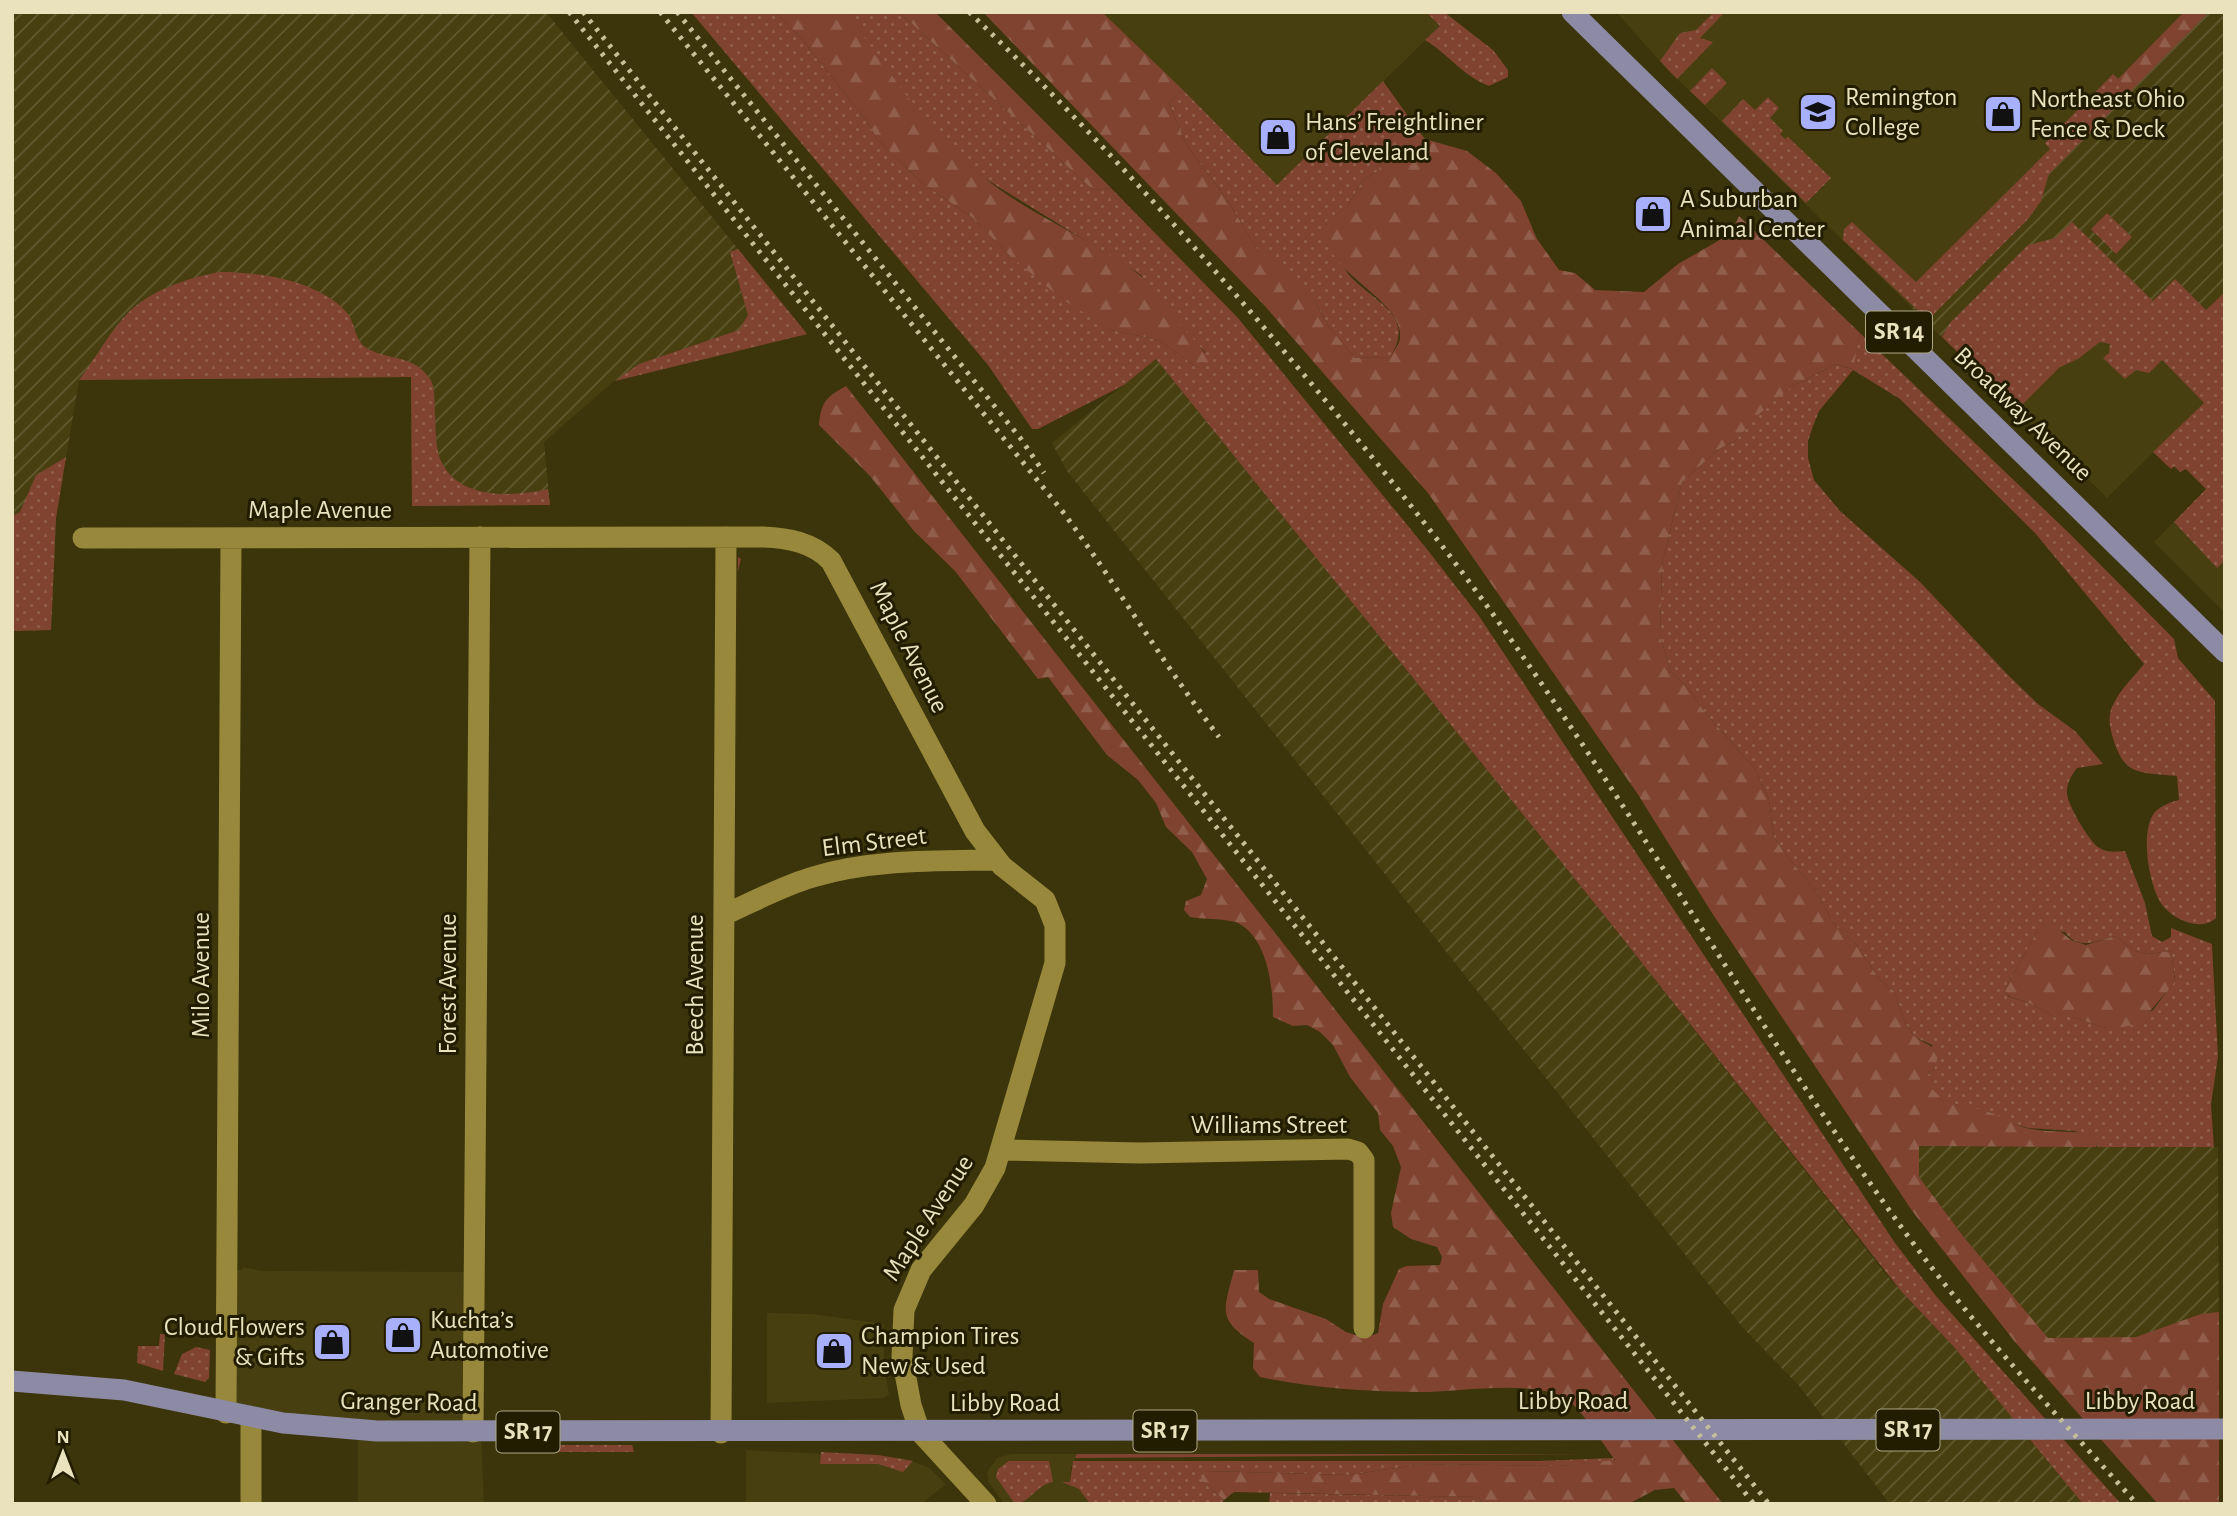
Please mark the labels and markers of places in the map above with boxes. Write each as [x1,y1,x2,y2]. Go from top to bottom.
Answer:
place label: Remington College [1845,84,1958,140]
place label: Northeast Ohio Fence & Deck [2030,86,2185,142]
school or university icon: Remington College [1797,91,1839,133]
shop icon: Northeast Ohio Fence & Deck [1982,93,2024,135]
place label: Hans’ Freightliner of Cleveland [1305,109,1484,165]
shop icon: Hans’ Freightliner of Cleveland [1257,116,1299,158]
place label: A Suburban Animal Center [1680,186,1825,242]
shop icon: A Suburban Animal Center [1632,193,1674,235]
place label: Kuchta’s Automotive [430,1307,549,1363]
place label: Cloud Flowers & Gifts [164,1314,305,1370]
shop icon: Kuchta’s Automotive [382,1314,424,1356]
shop icon: Cloud Flowers & Gifts [311,1321,353,1363]
place label: Champion Tires New & Used [861,1323,1019,1379]
shop icon: Champion Tires New & Used [813,1330,855,1372]

